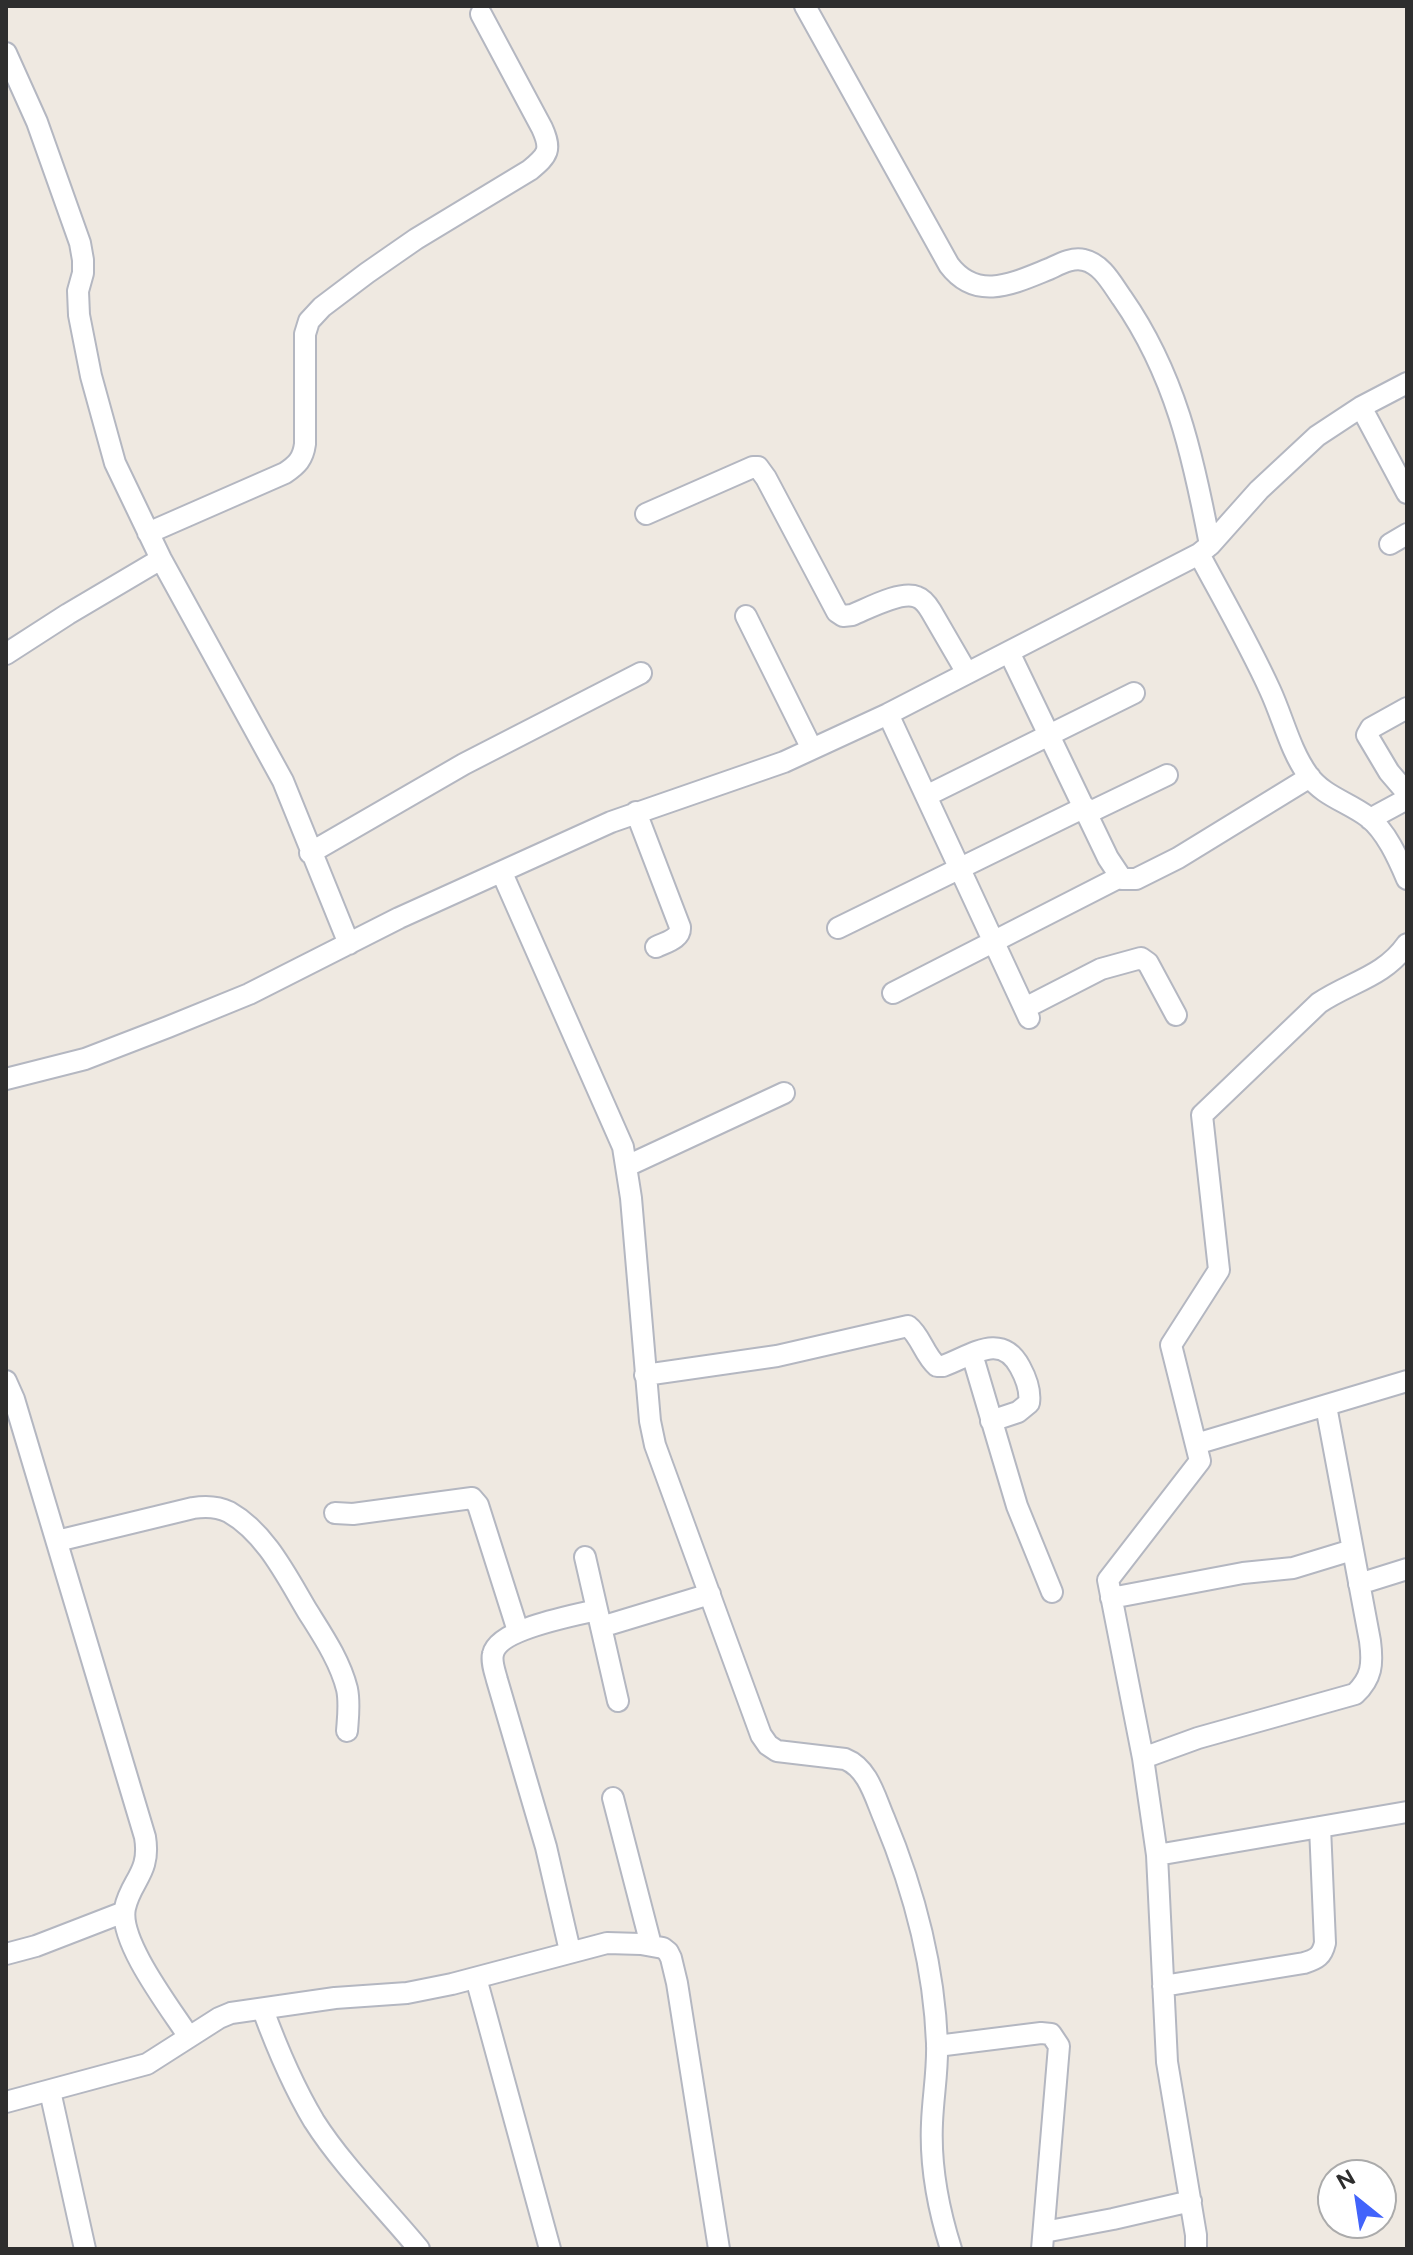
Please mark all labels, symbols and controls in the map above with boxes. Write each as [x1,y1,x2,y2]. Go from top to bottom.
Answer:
north arrow [1317,2159,1397,2239]
text: N [1332,2164,1360,2195]

